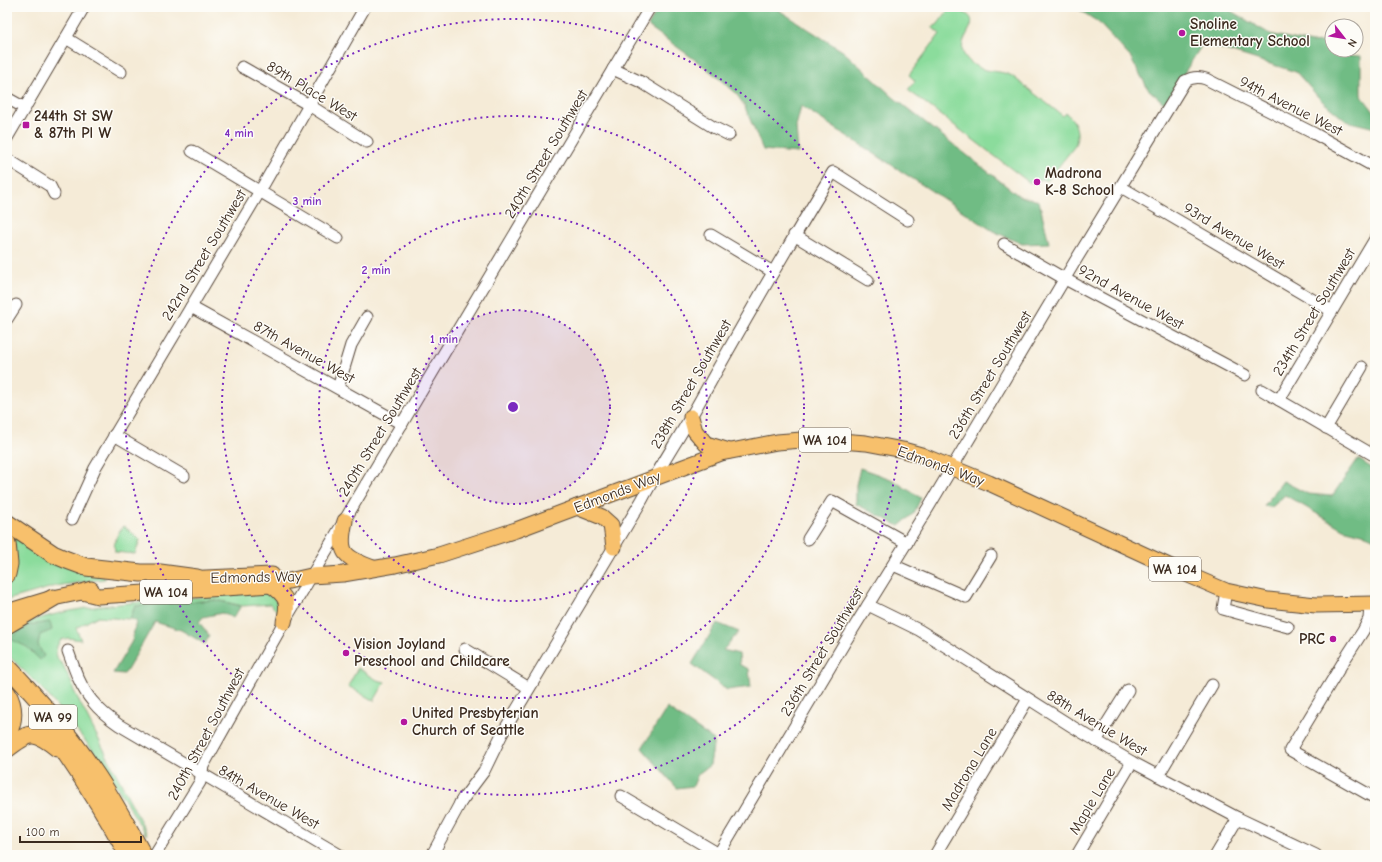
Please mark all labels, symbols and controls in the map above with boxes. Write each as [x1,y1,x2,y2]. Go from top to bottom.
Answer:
place label: Snoline Elementary School [1190,15,1310,50]
north arrow [1324,18,1364,58]
marker: Snoline Elementary School [1177,28,1187,38]
text: N [1345,36,1360,49]
street label: 89th Place West [264,57,361,125]
street label: 94th Avenue West [1236,72,1346,140]
street label: 240th Street Southwest [500,86,592,222]
place label: 244th St SW & 87th Pl W [34,107,113,142]
marker: 244th St SW & 87th Pl W [21,120,31,130]
text: 4 min [225,126,253,140]
place label: Madrona K-8 School [1045,164,1114,199]
marker: Madrona K-8 School [1032,177,1042,187]
street label: 242nd Street Southwest [158,186,251,324]
text: 3 min [292,194,322,208]
street label: 93rd Avenue West [1180,199,1288,274]
street label: 234th Street Southwest [1269,244,1360,379]
street label: 92nd Avenue West [1075,261,1187,334]
text: 2 min [361,263,391,277]
street label: 236th Street Southwest [945,307,1036,442]
street label: 238th Street Southwest [647,316,736,452]
street label: 87th Avenue West [250,317,358,388]
text: 1 min [430,332,458,346]
street label: 240th Street Southwest [334,364,426,500]
centre of rings [506,400,520,414]
road number: WA 104 [799,428,851,452]
street label: Edmonds Way [895,442,987,490]
street label: Edmonds Way [571,467,663,517]
road number: WA 104 [1149,557,1201,581]
street label: Edmonds Way [210,567,302,587]
road number: WA 104 [140,580,192,604]
street label: 236th Street Southwest [777,584,868,719]
place label: PRC [1299,630,1325,648]
marker: PRC [1328,634,1338,644]
place label: Vision Joyland Preschool and Childcare [354,635,510,670]
marker: Vision Joyland Preschool and Childcare [341,648,351,658]
street label: 240th Street Southwest [164,664,249,803]
street label: 88th Avenue West [1044,686,1151,760]
place label: United Presbyterian Church of Seattle [412,704,539,739]
road number: WA 99 [29,705,77,729]
marker: United Presbyterian Church of Seattle [399,717,409,727]
street label: Madrona Lane [937,724,1001,814]
street label: 84th Avenue West [216,761,323,833]
street label: Maple Lane [1065,764,1119,838]
scale bar [20,818,141,844]
text: 100 m [26,825,59,839]

